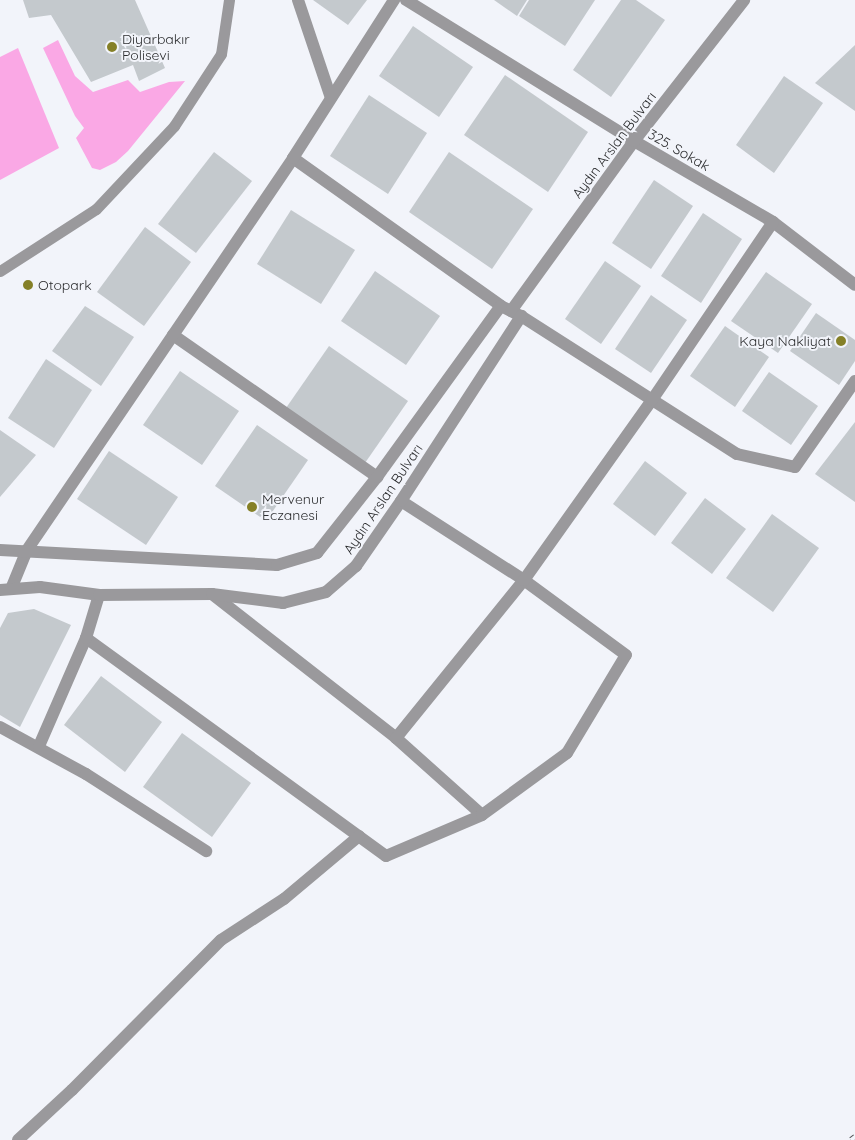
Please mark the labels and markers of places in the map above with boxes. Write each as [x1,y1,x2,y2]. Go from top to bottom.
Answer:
place label: Diyarbakır Polisevi [122,31,190,64]
marker: Diyarbakır Polisevi [106,41,118,53]
place label: Otopark [38,277,92,293]
marker: Otopark [22,279,34,291]
place label: Kaya Nakliyat [739,333,831,349]
marker: Kaya Nakliyat [835,335,847,347]
place label: Mervenur Eczanesi [262,491,324,524]
marker: Mervenur Eczanesi [246,501,258,513]

